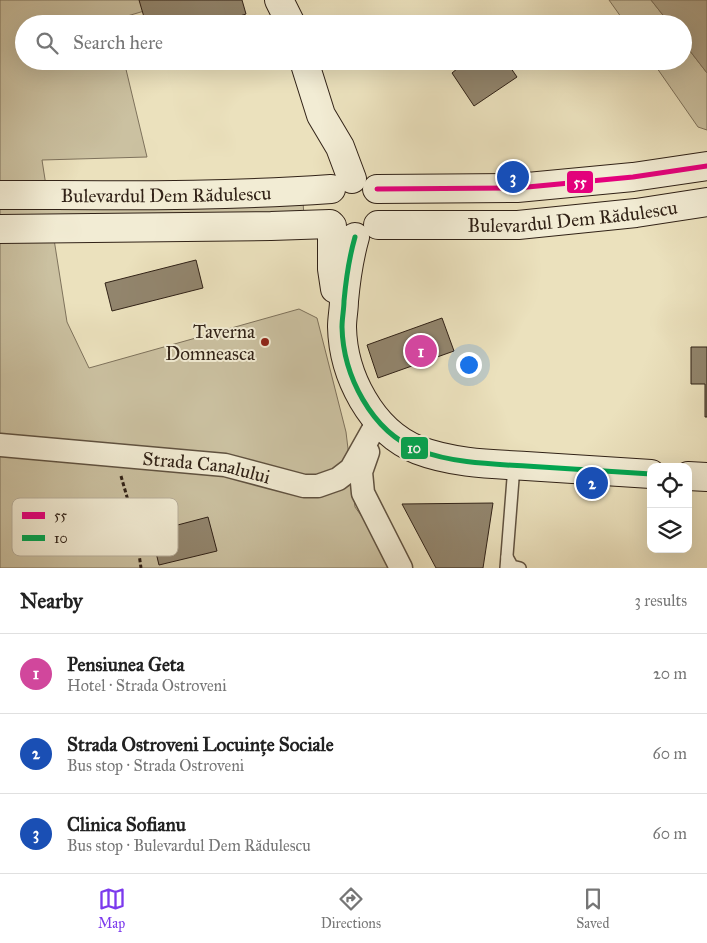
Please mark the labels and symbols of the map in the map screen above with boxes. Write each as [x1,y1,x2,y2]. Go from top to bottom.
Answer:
pin: 3 [497,158,529,196]
line badge: 55 [566,170,594,194]
text: 55 [573,174,587,191]
street label: Bulevardul Dem Rădulescu [61,181,272,207]
street label: Bulevardul Dem Rădulescu [468,195,679,237]
place label: Taverna Domneasca [165,320,256,365]
pin: 1 [405,332,437,370]
marker: Taverna Domneasca [259,336,271,348]
your location [456,352,482,378]
line badge: 10 [400,436,429,460]
text: 10 [407,440,421,457]
street label: Strada Canalului [142,446,273,488]
pin: 2 [576,464,608,502]
legend [12,498,178,556]
text: 55 [54,507,68,524]
text: 10 [54,530,68,547]

